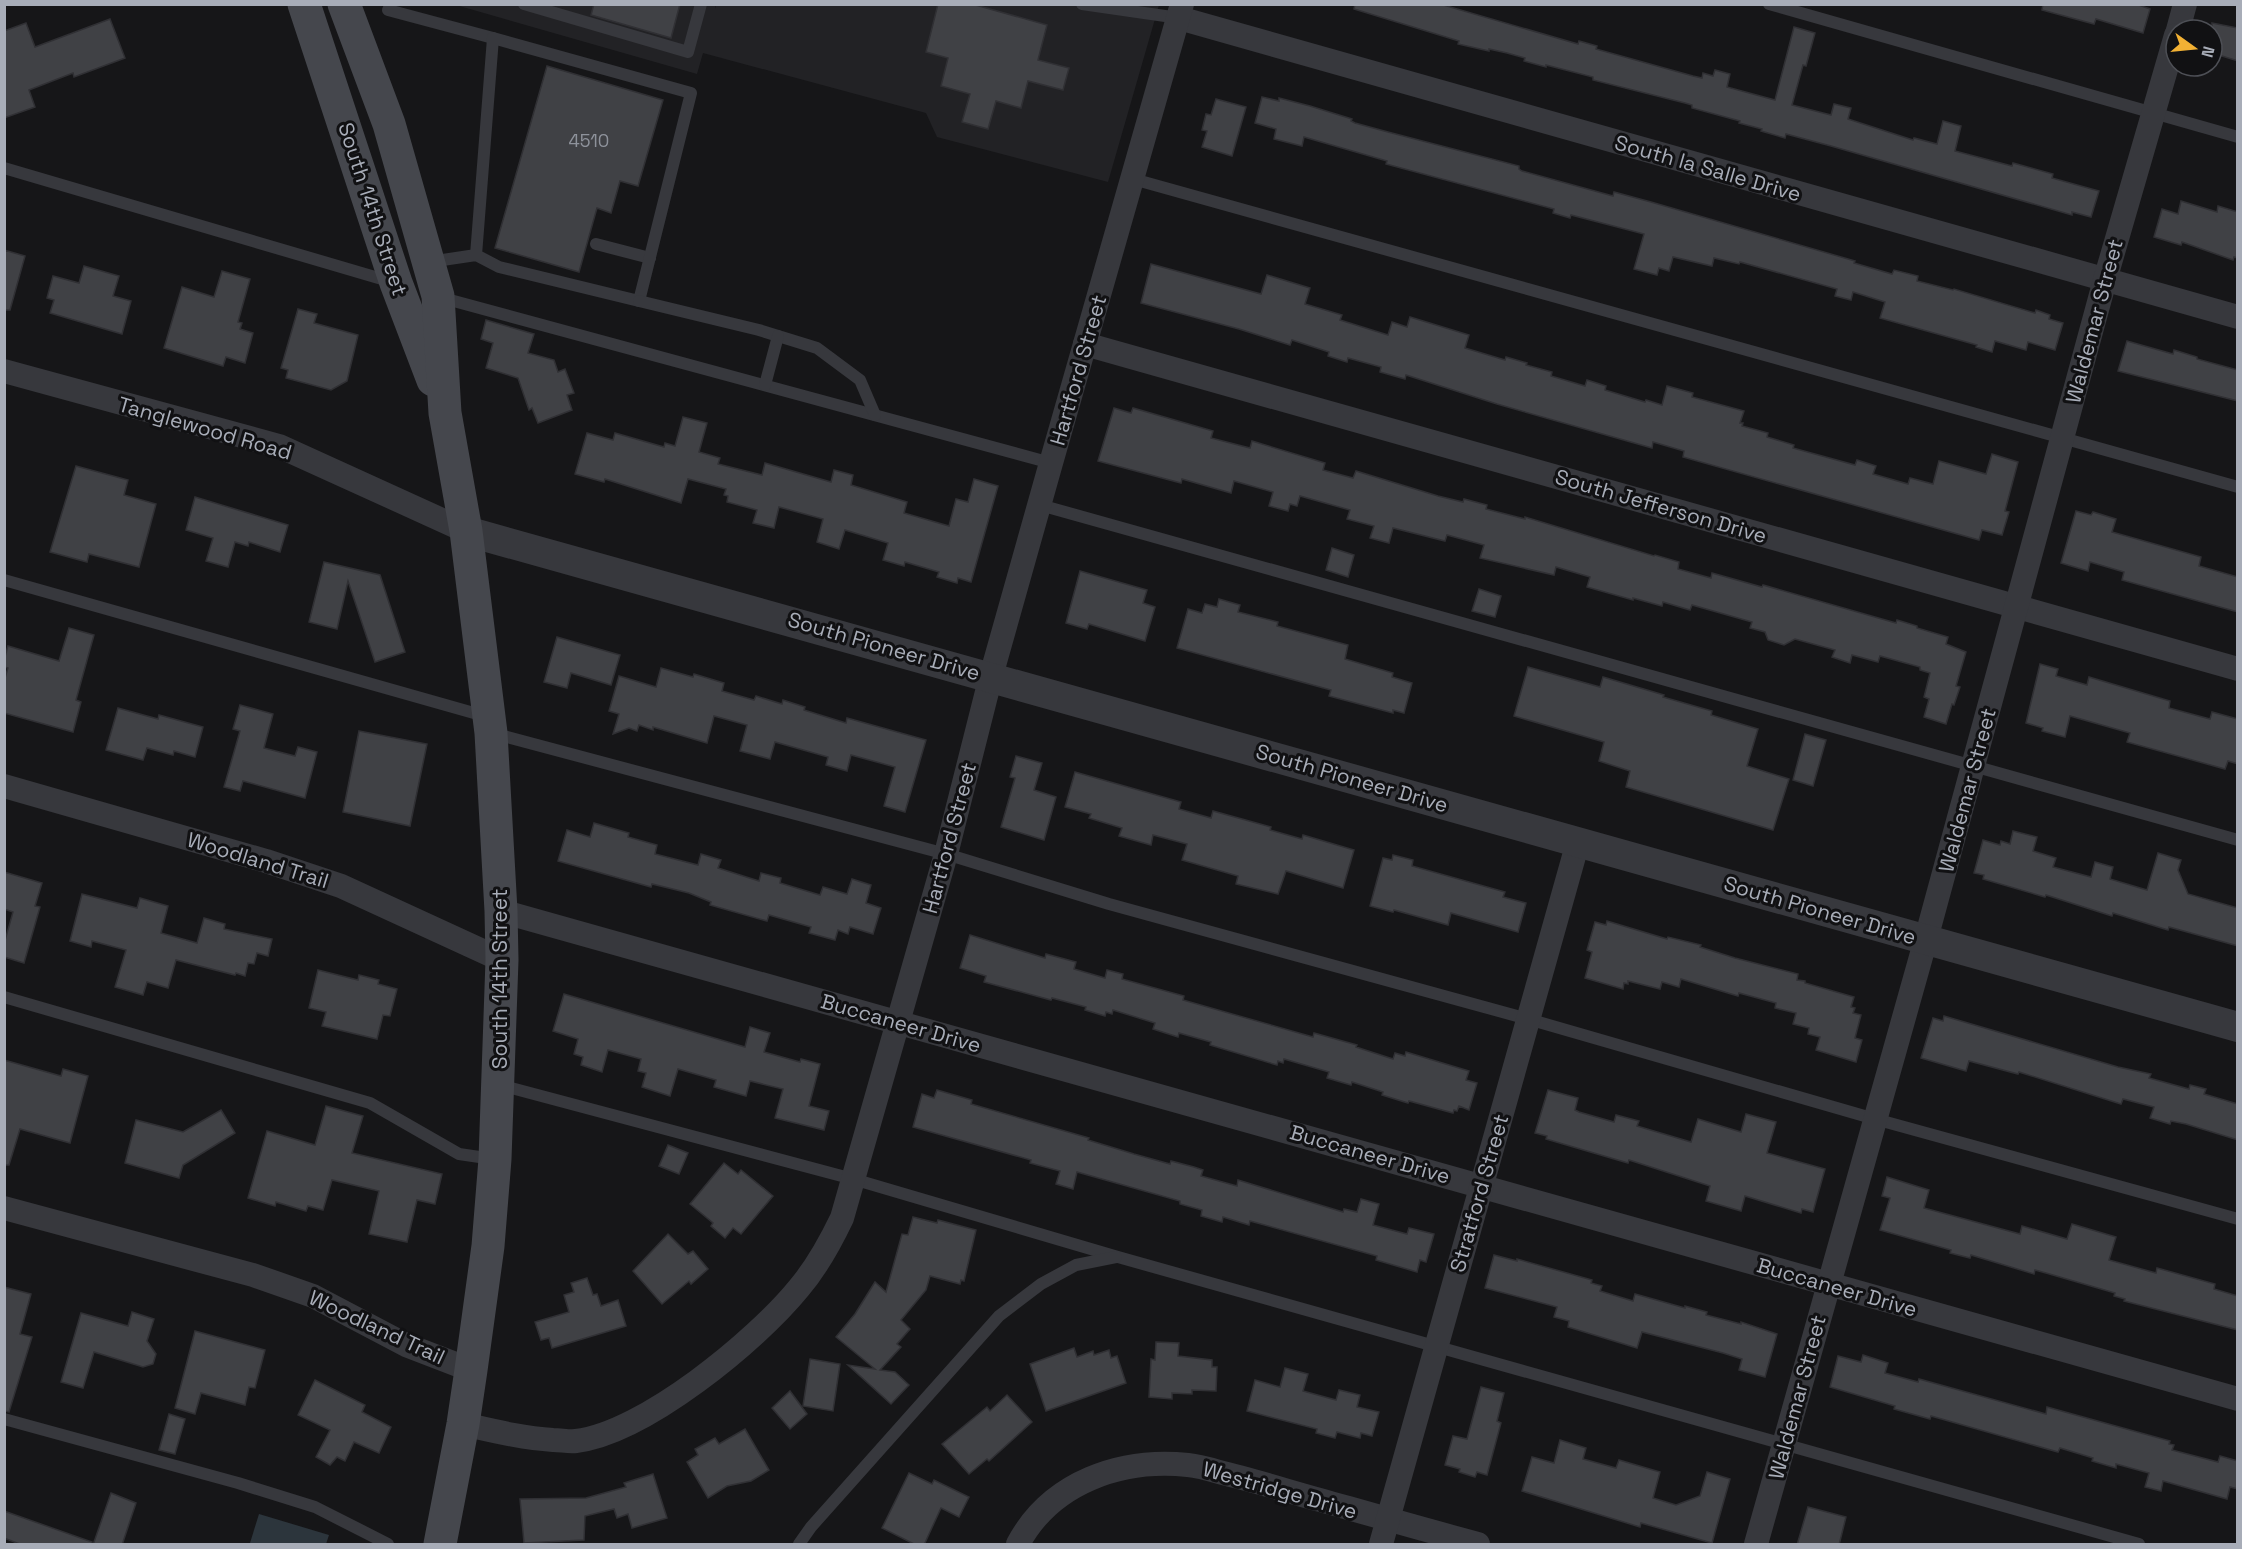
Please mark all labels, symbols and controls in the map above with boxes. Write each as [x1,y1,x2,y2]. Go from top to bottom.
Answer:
north arrow [2164,18,2224,78]
text: N [2196,44,2220,60]
street label: South 14th Street [332,119,414,299]
street label: South la Salle Drive [1612,128,1804,208]
house number: 4510 [569,129,609,152]
street label: Waldemar Street [2059,236,2129,406]
street label: Hartford Street [1044,292,1112,448]
street label: Tanglewood Road [115,390,295,466]
street label: South Jefferson Drive [1552,463,1770,549]
street label: South Pioneer Drive [785,606,983,686]
street label: Waldemar Street [1932,705,2002,875]
street label: South Pioneer Drive [1253,738,1451,818]
street label: Hartford Street [916,760,982,916]
street label: Woodland Trail [184,826,332,894]
street label: South Pioneer Drive [1721,870,1919,950]
street label: South 14th Street [486,889,513,1069]
street label: Buccaneer Drive [818,987,984,1059]
street label: Stratford Street [1444,1111,1514,1275]
street label: Buccaneer Drive [1287,1118,1453,1190]
street label: Buccaneer Drive [1754,1251,1920,1323]
street label: Woodland Trail [305,1284,449,1370]
street label: Waldemar Street [1762,1312,1832,1482]
street label: Westridge Drive [1200,1455,1360,1525]

